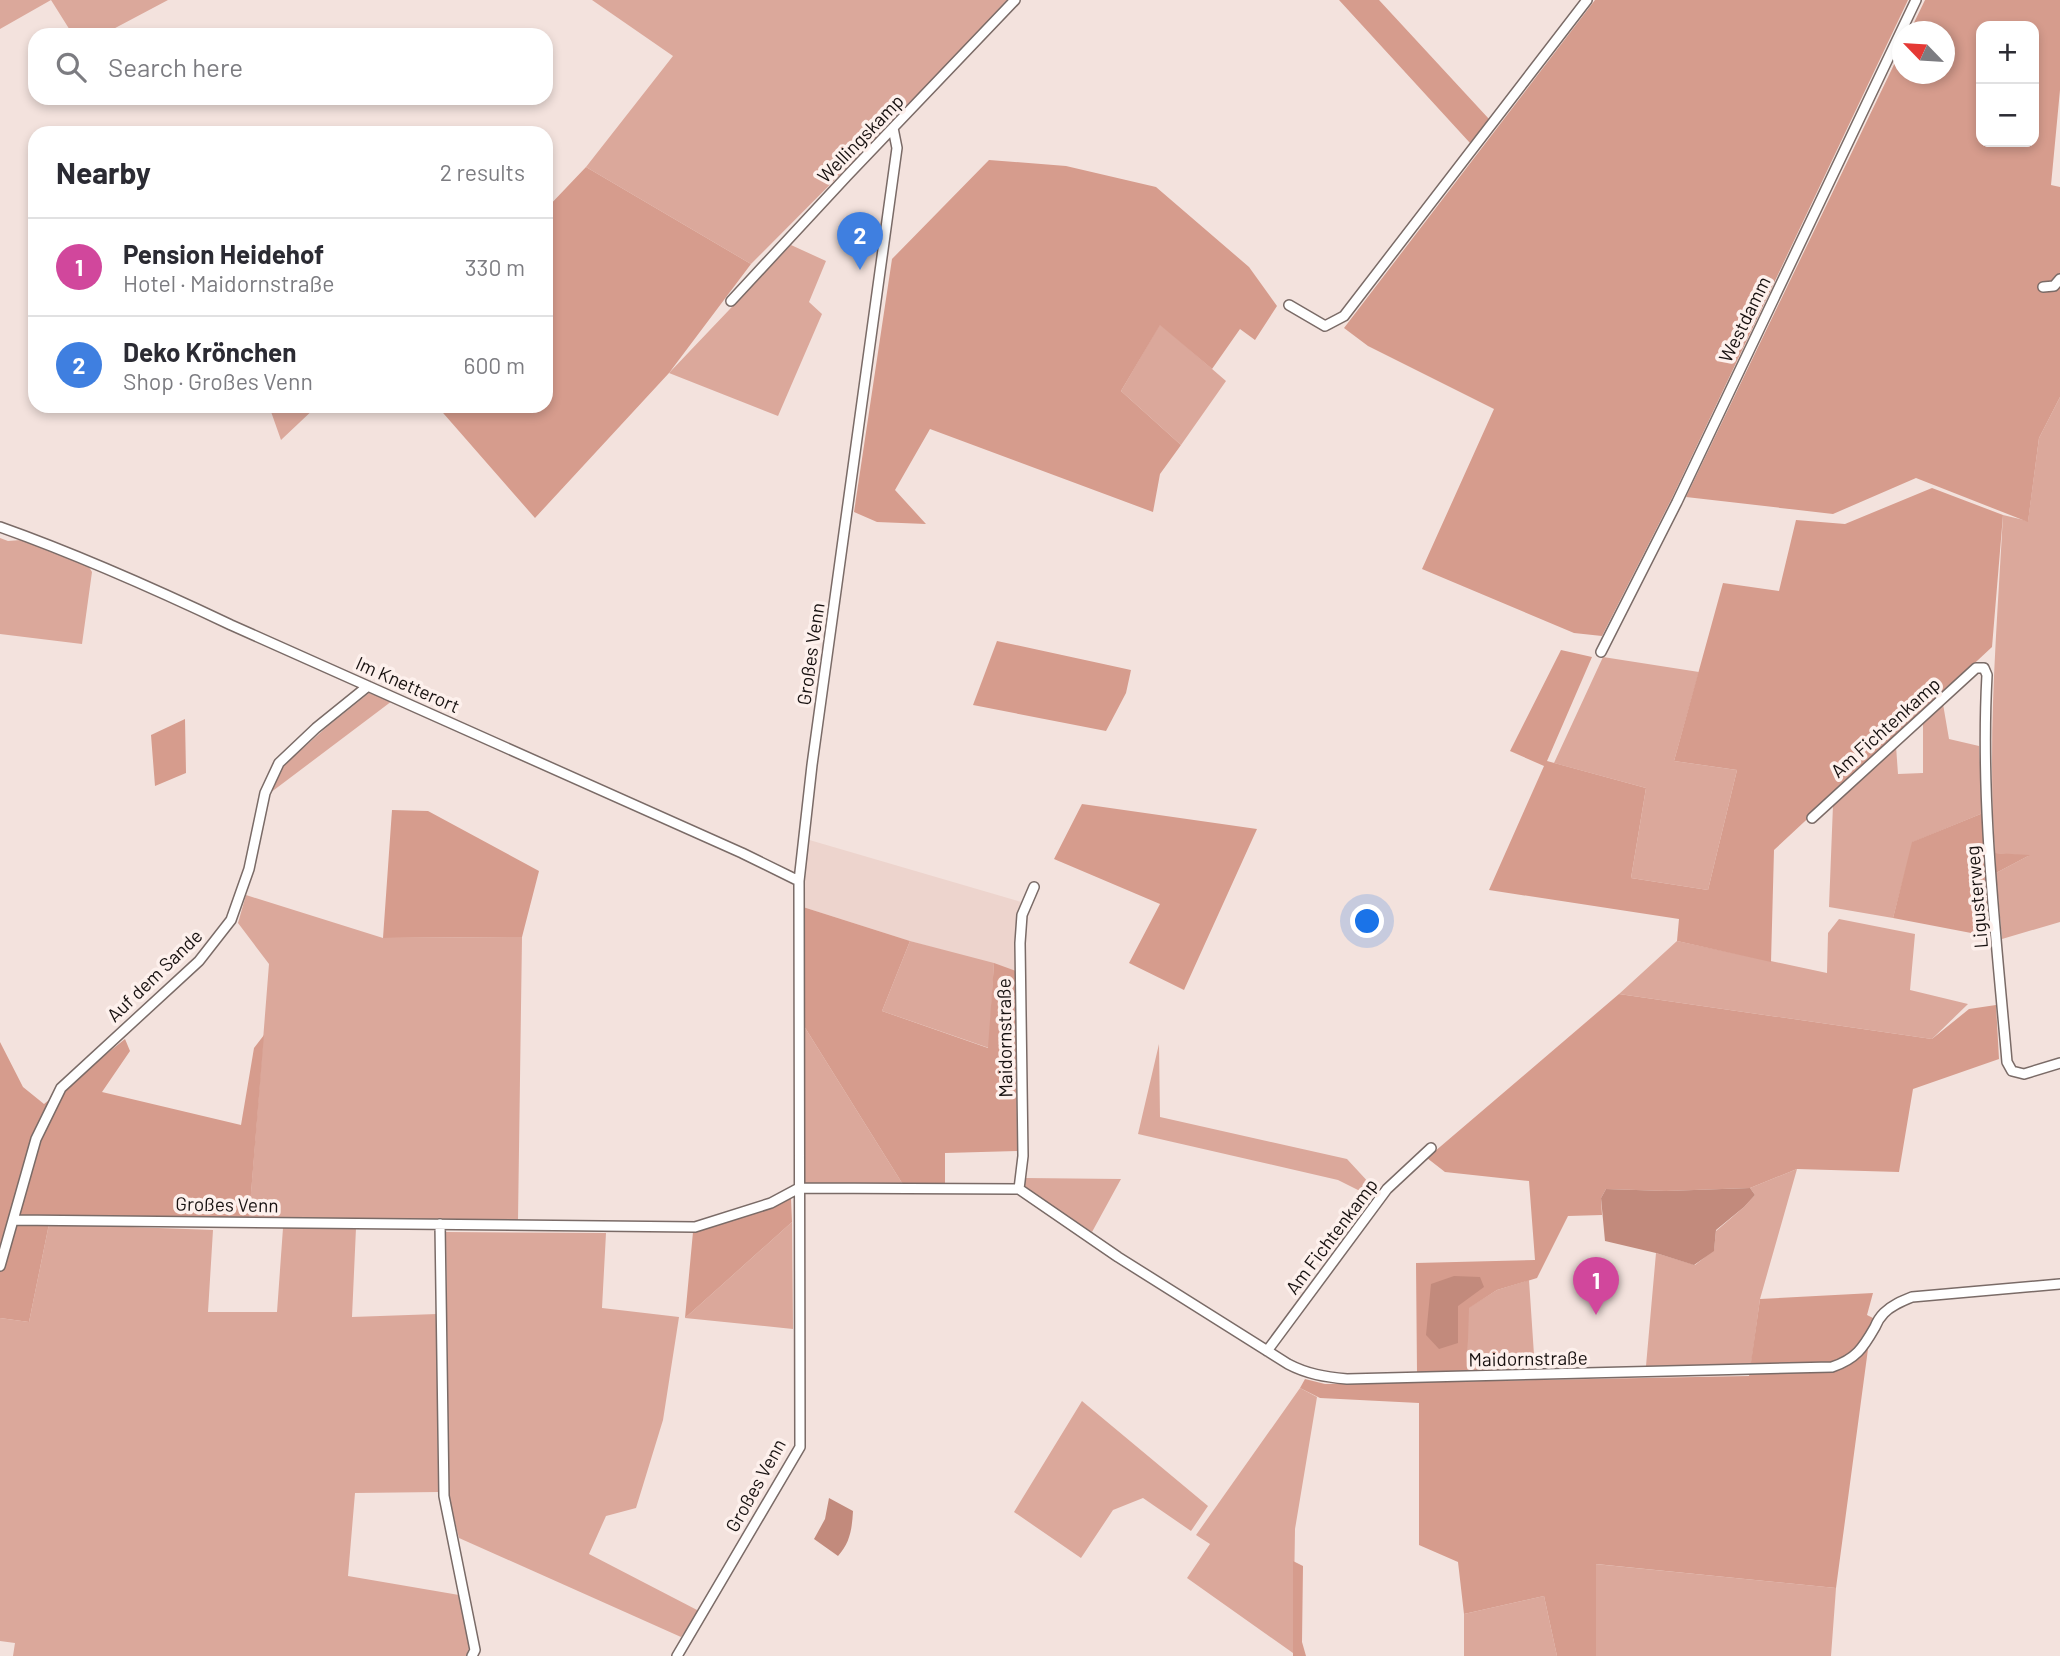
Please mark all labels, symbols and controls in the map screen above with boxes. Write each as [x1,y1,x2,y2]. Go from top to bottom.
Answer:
north arrow [1892,21,1955,84]
map controls [1976,21,2039,147]
button: + [1976,21,2039,84]
search box [28,28,553,105]
icon: search [52,48,90,86]
text: Search here [108,51,243,82]
button: − [1976,84,2039,147]
street label: Wellingskamp [812,89,908,187]
text: Nearby [56,154,151,190]
text: 2 results [440,158,525,186]
pin: 2 [837,212,883,270]
text: Pension Heidehof [123,238,324,269]
text: 1 [75,253,83,281]
text: 330 m [465,253,525,281]
text: Hotel · Maidornstraße [123,269,335,297]
street label: Westdamm [1713,272,1775,366]
text: Deko Krönchen [123,336,296,367]
text: 2 [73,351,85,379]
text: 600 m [464,351,525,379]
text: Shop · Großes Venn [123,367,313,395]
street label: Großes Venn [791,601,829,707]
street label: Im Knetterort [353,651,463,717]
street label: Am Fichtenkamp [1826,672,1944,782]
street label: Ligusterweg [1960,845,1992,949]
your location [1350,904,1384,938]
street label: Auf dem Sande [102,924,206,1026]
street label: Maidornstraße [991,978,1017,1098]
street label: Am Fichtenkamp [1280,1174,1382,1298]
street label: Großes Venn [175,1192,279,1216]
pin: 1 [1573,1257,1619,1315]
street label: Maidornstraße [1468,1345,1588,1371]
street label: Großes Venn [720,1434,790,1536]

